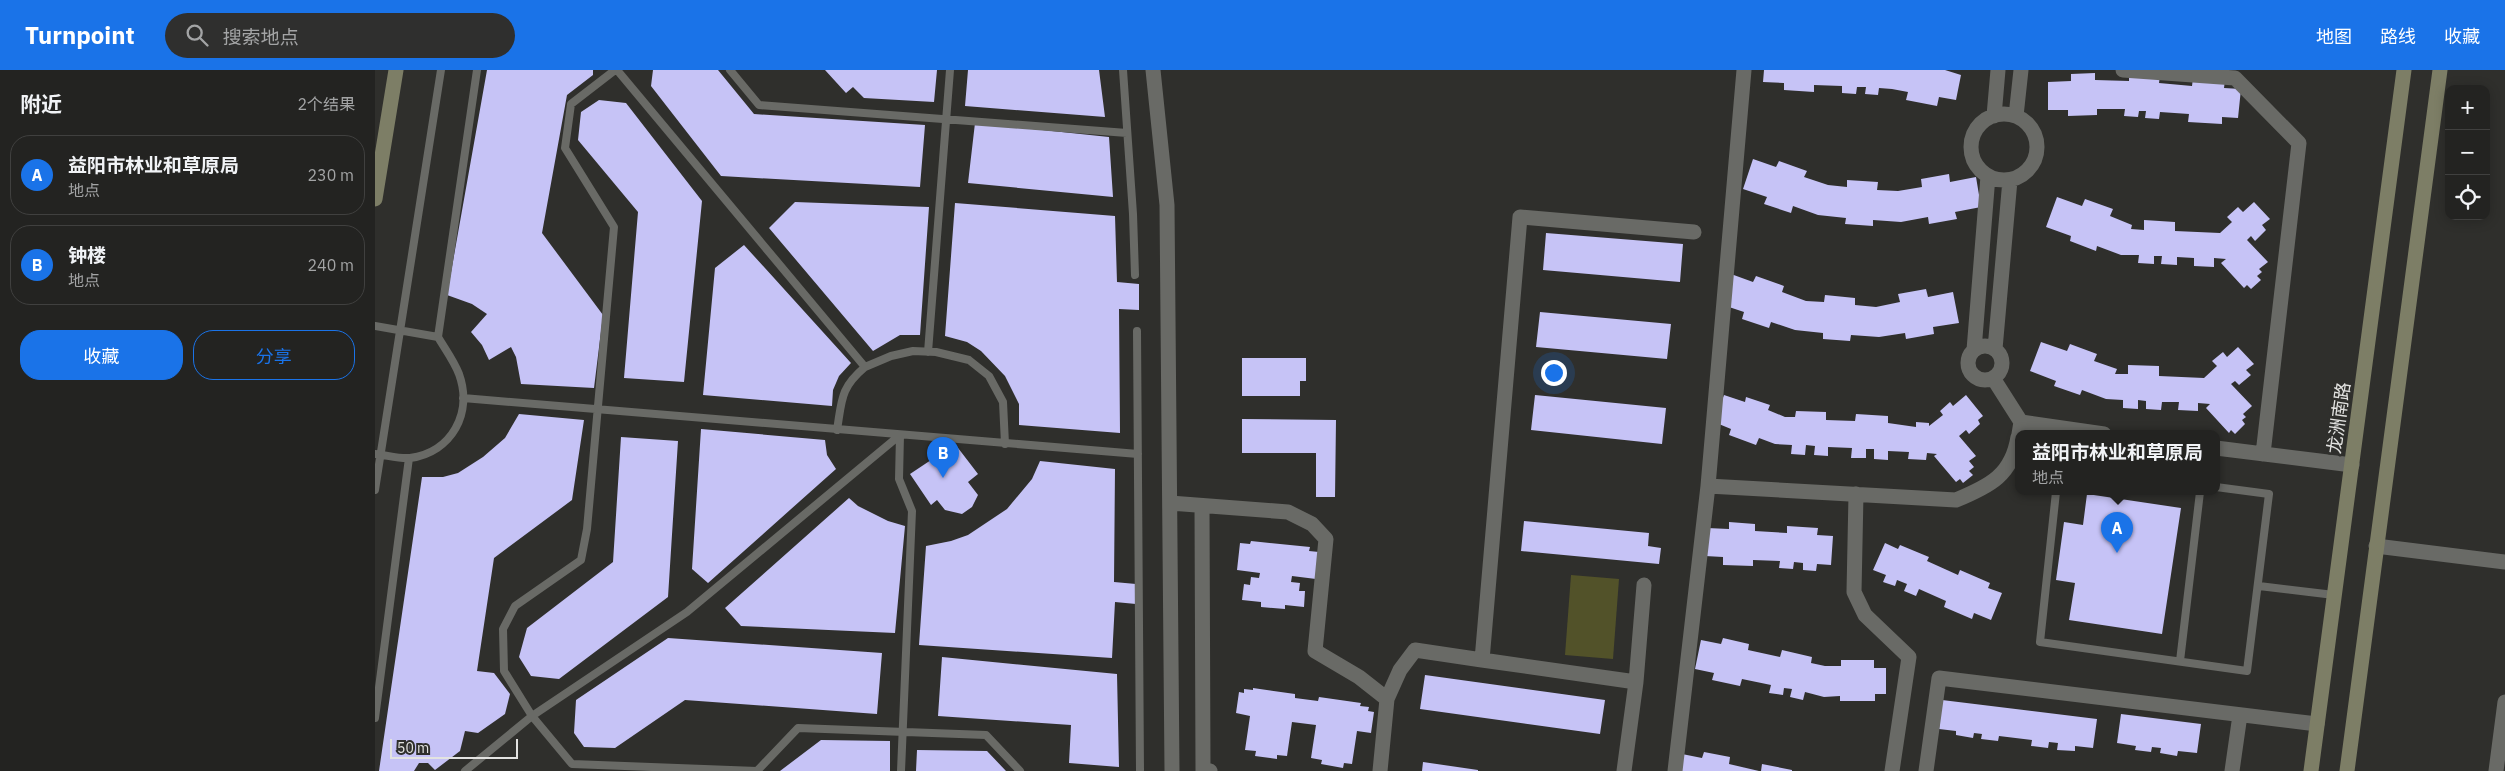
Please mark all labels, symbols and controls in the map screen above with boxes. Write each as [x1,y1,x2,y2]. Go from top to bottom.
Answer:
search box [165,13,515,58]
text: Turnpoint [25,19,135,51]
icon: search [183,21,211,49]
text: 搜索地点 [223,25,299,49]
text: 地图 [2316,25,2352,48]
text: 路线 [2380,25,2416,48]
text: 收藏 [2444,25,2480,48]
map controls [2445,85,2490,220]
button: + [2445,85,2490,130]
text: 附近 [20,90,62,118]
text: 2个结果 [297,94,355,114]
button: − [2445,130,2490,175]
text: 益阳市林业和草原局 [68,153,239,177]
text: A [32,165,42,185]
text: 230 m [307,165,354,185]
button: locate [2445,175,2490,220]
text: 地点 [68,180,100,200]
text: 钟楼 [68,243,106,267]
text: B [32,255,42,275]
text: 240 m [307,255,354,275]
text: 地点 [68,270,100,290]
button: 收藏 [20,330,183,380]
button: 分享 [193,330,355,380]
your location [1541,360,1567,386]
street label: 龙洲南路 [2322,381,2355,455]
popup [2015,430,2220,495]
pin: B [927,437,959,478]
text: 益阳市林业和草原局 [2032,440,2203,464]
text: 地点 [2032,467,2064,487]
pin: A [2101,512,2133,553]
scale bar [390,736,517,759]
text: 50 m [397,739,429,757]

